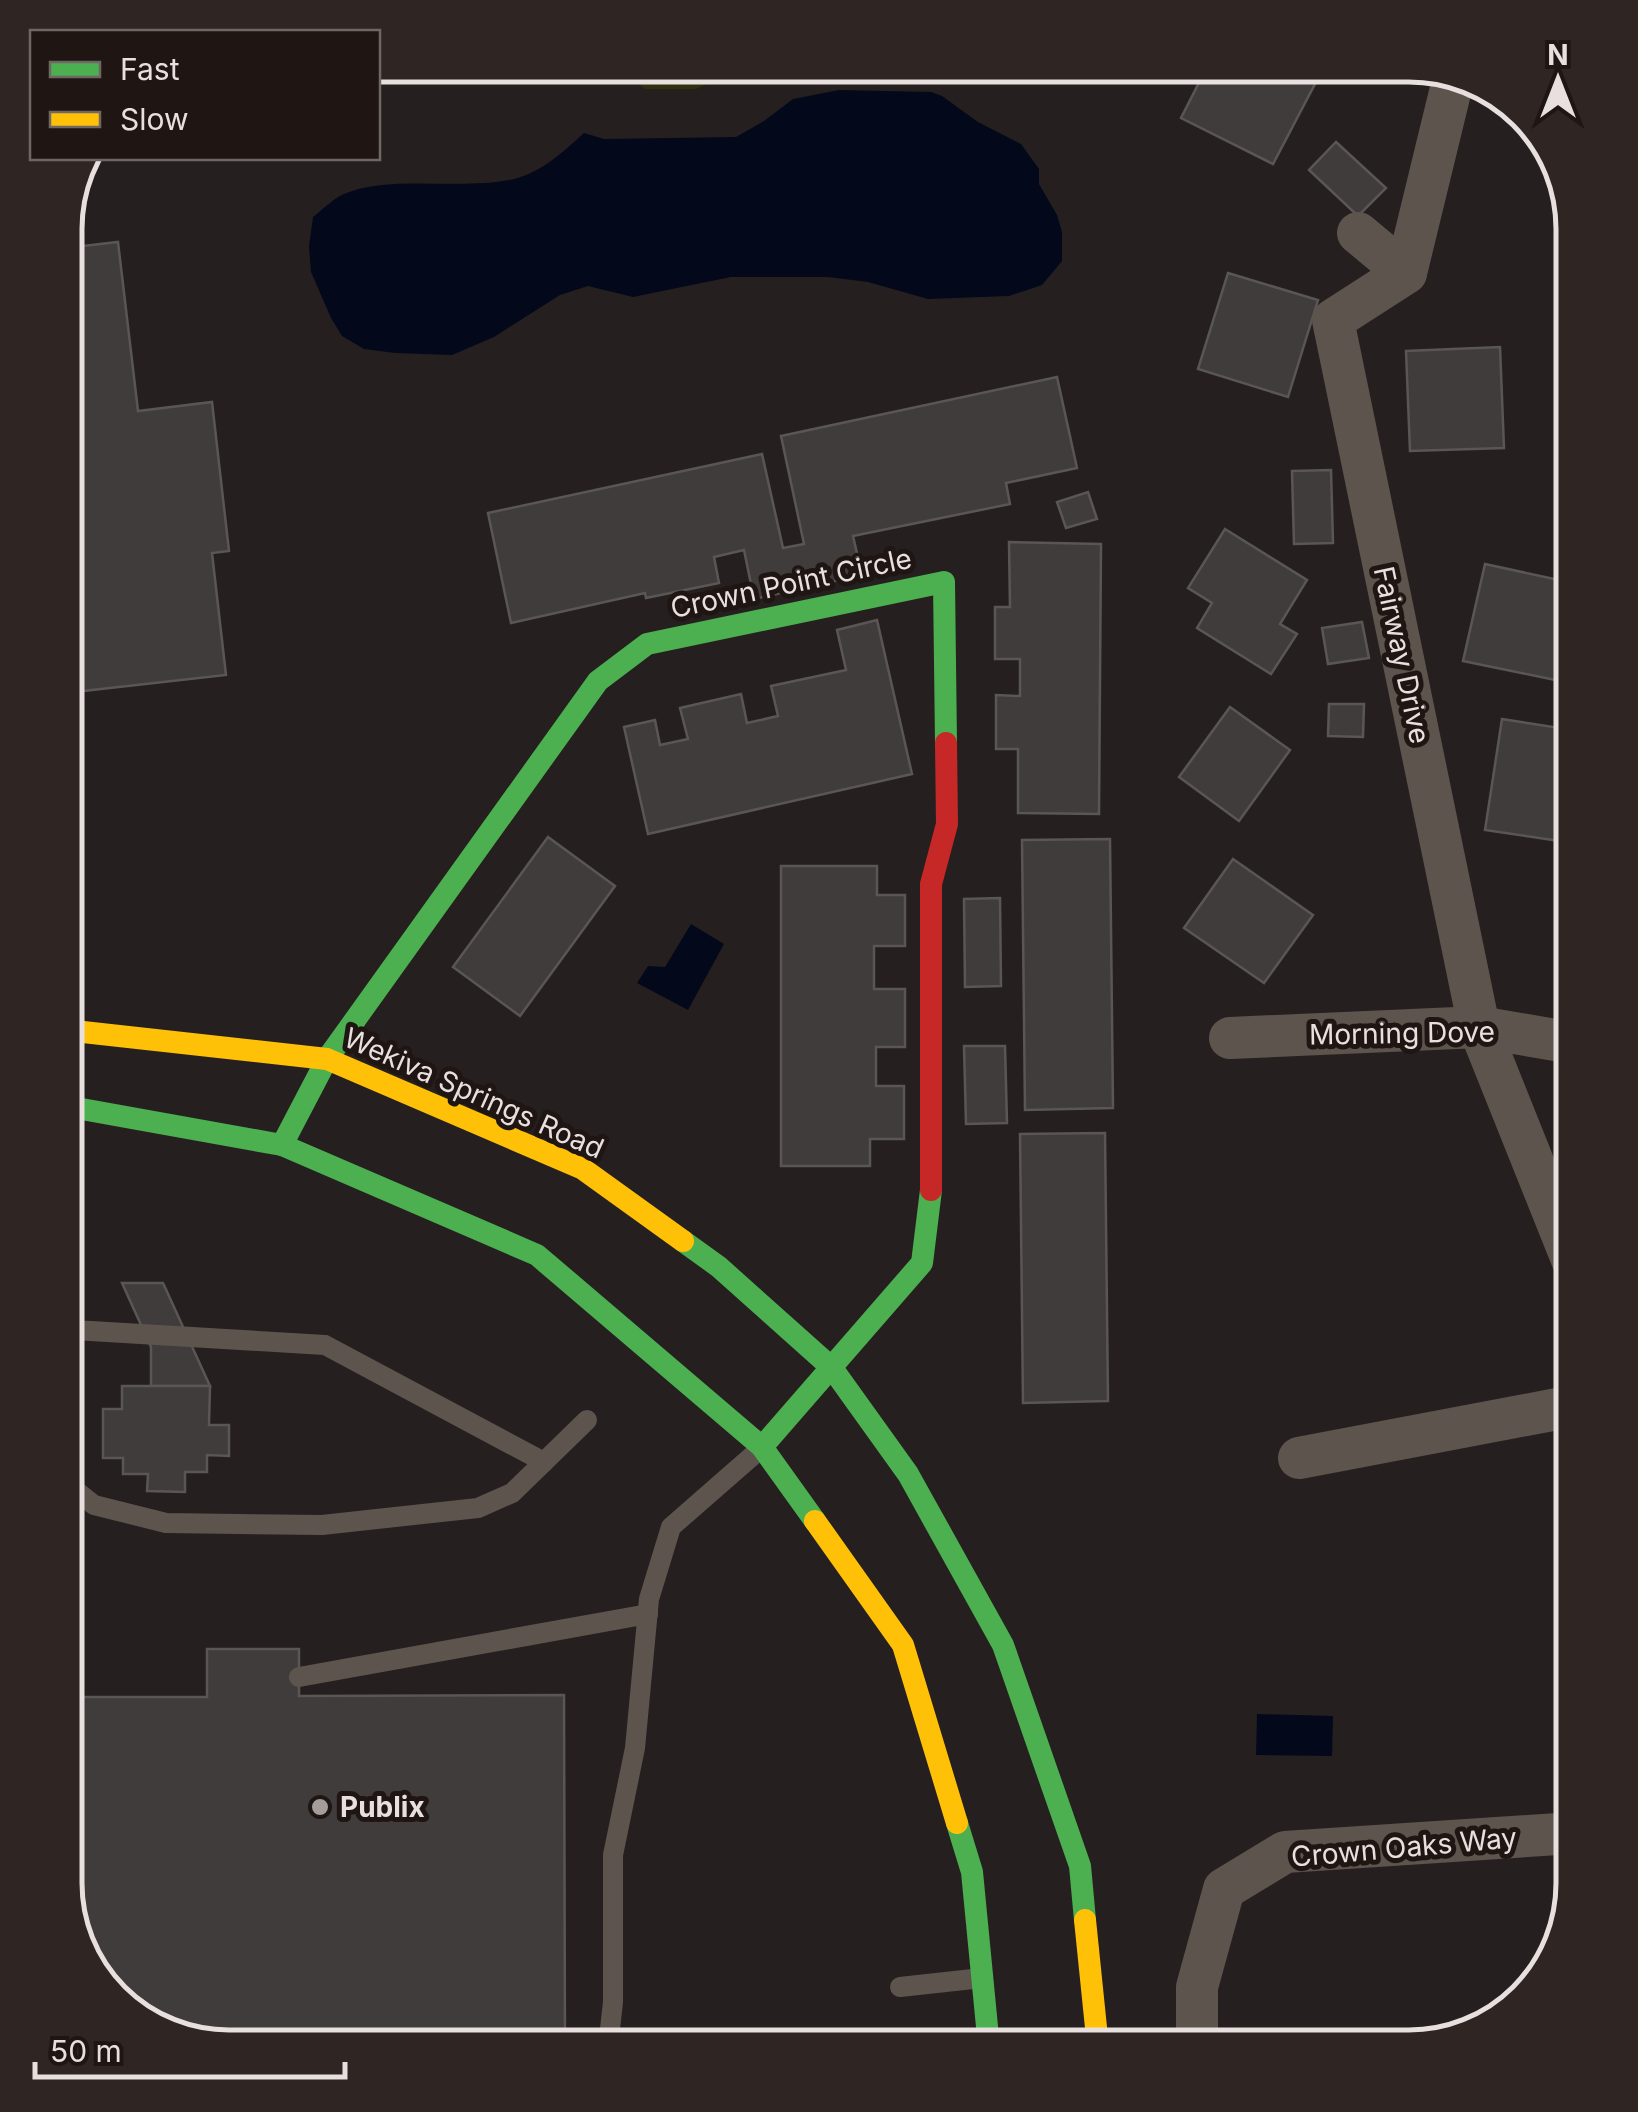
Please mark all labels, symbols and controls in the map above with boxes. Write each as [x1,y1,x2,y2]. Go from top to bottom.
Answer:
legend [30,30,380,160]
north arrow [1508,30,1608,130]
text: N [1547,38,1569,72]
text: Fast [120,51,180,87]
text: Slow [120,101,189,137]
street label: Crown Point Circle [667,541,915,625]
street label: Fairway Drive [1367,563,1437,747]
street label: Morning Dove [1309,1014,1495,1052]
street label: Wekiva Springs Road [339,1020,609,1166]
place label: Publix [340,1790,425,1824]
marker: Publix [309,1796,331,1818]
street label: Crown Oaks Way [1290,1820,1518,1874]
scale bar [35,2017,345,2079]
text: 50 m [50,2033,122,2069]

